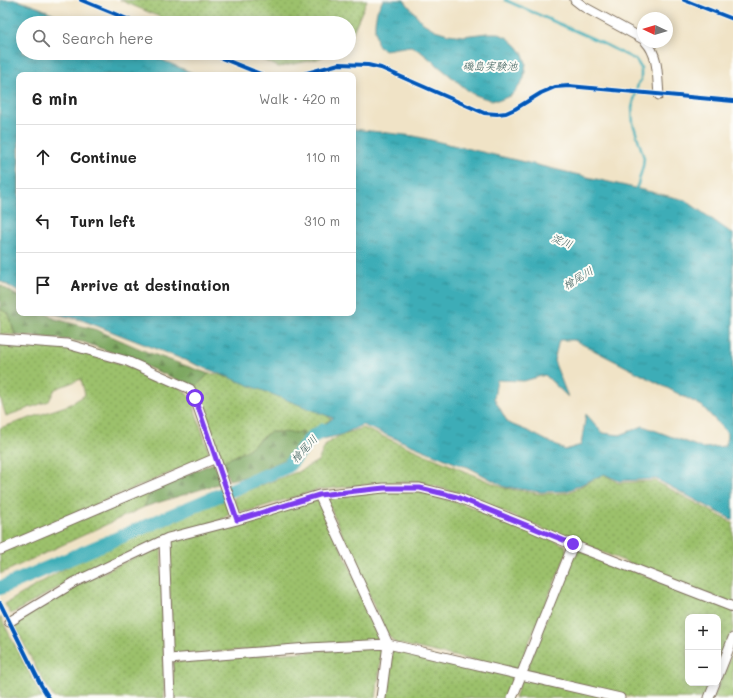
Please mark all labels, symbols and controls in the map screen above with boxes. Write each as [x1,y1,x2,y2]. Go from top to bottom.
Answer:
north arrow [637,12,673,48]
search box [16,16,356,60]
icon: search [30,27,52,49]
text: Search here [62,28,153,48]
water label: 磯島実験池 [463,58,518,73]
text: 6 min [32,87,77,109]
text: Walk · 420 m [259,90,340,107]
icon: ahead [32,146,54,168]
text: Continue [70,147,137,167]
text: 110 m [306,148,340,165]
icon: left [32,210,54,232]
text: Turn left [70,211,135,231]
text: 310 m [304,212,340,229]
water label: 淀川 [549,230,575,251]
water label: 檜尾川 [560,263,596,292]
icon: arrive [32,274,54,296]
text: Arrive at destination [70,275,230,295]
route start [186,389,204,407]
water label: 檜尾川 [287,431,320,466]
route end [564,535,582,553]
map controls [685,614,721,686]
button: + [685,614,721,650]
button: − [685,650,721,686]

